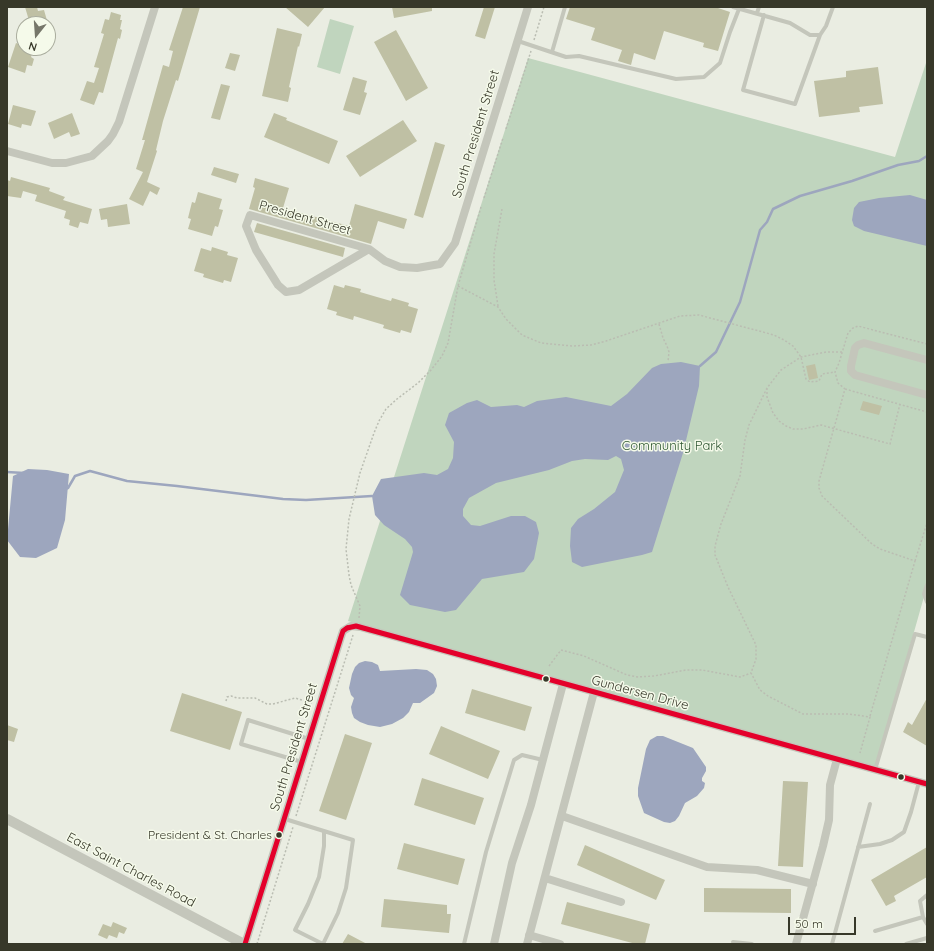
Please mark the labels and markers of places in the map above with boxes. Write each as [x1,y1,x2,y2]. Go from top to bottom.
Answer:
unlabelled marker [541,674,551,684]
unlabelled marker [896,772,906,782]
place label: President & St. Charles [148,828,272,842]
marker: President & St. Charles [274,830,284,840]

